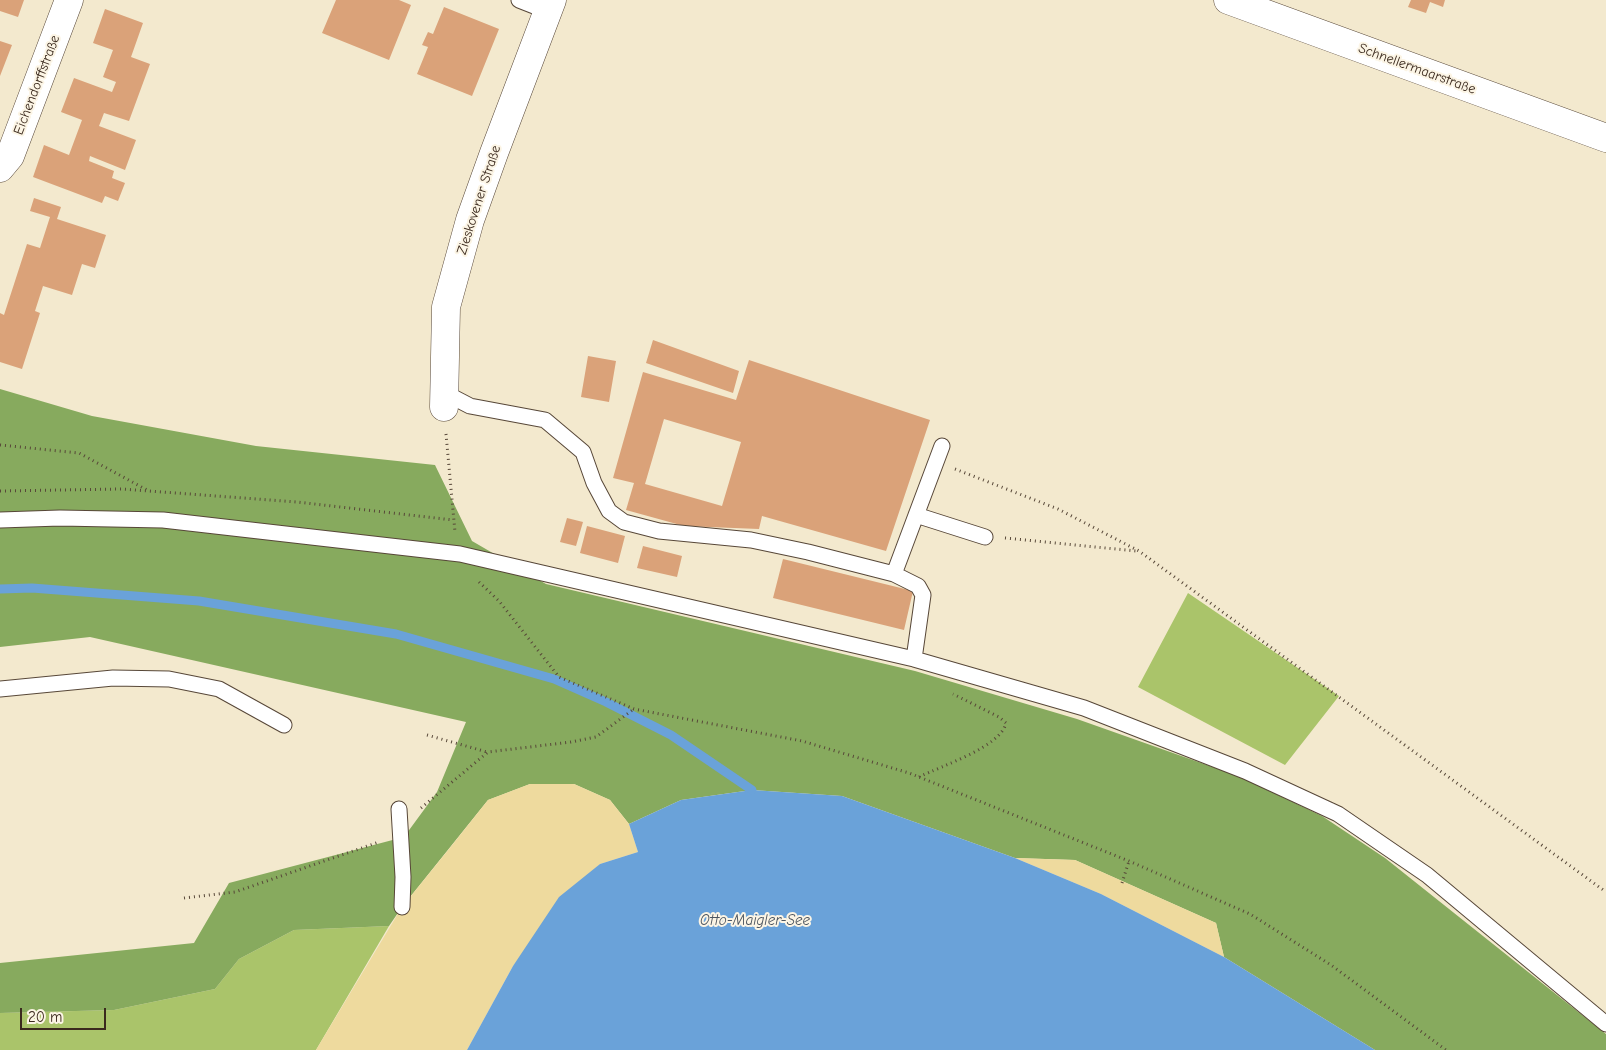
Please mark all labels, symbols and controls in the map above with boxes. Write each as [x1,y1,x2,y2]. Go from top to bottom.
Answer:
street label: Eichendorffstraße [10,33,64,137]
street label: Schnellermaarstraße [1356,40,1478,98]
street label: Zieskovener Straße [453,143,505,257]
water label: Otto-Maigler-See [700,912,810,930]
scale bar [22,998,109,1030]
text: 20 m [28,1008,62,1026]

